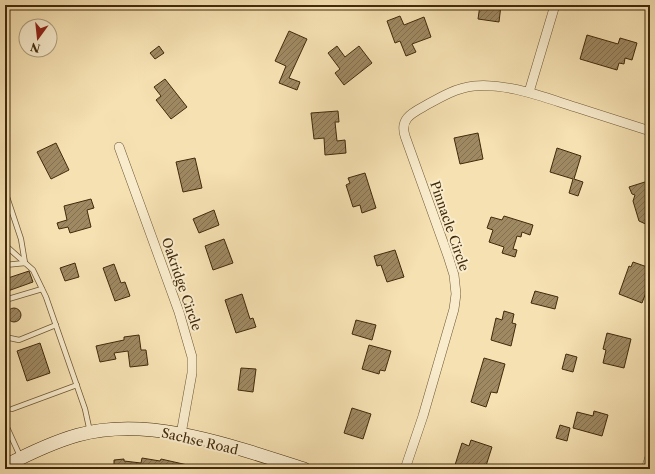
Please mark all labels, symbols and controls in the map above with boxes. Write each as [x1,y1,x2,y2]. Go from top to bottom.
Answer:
north arrow [18,18,58,58]
text: N [29,40,42,56]
street label: Pinnacle Circle [427,179,473,273]
street label: Oakridge Circle [159,235,205,333]
street label: Sachse Road [160,424,240,458]

